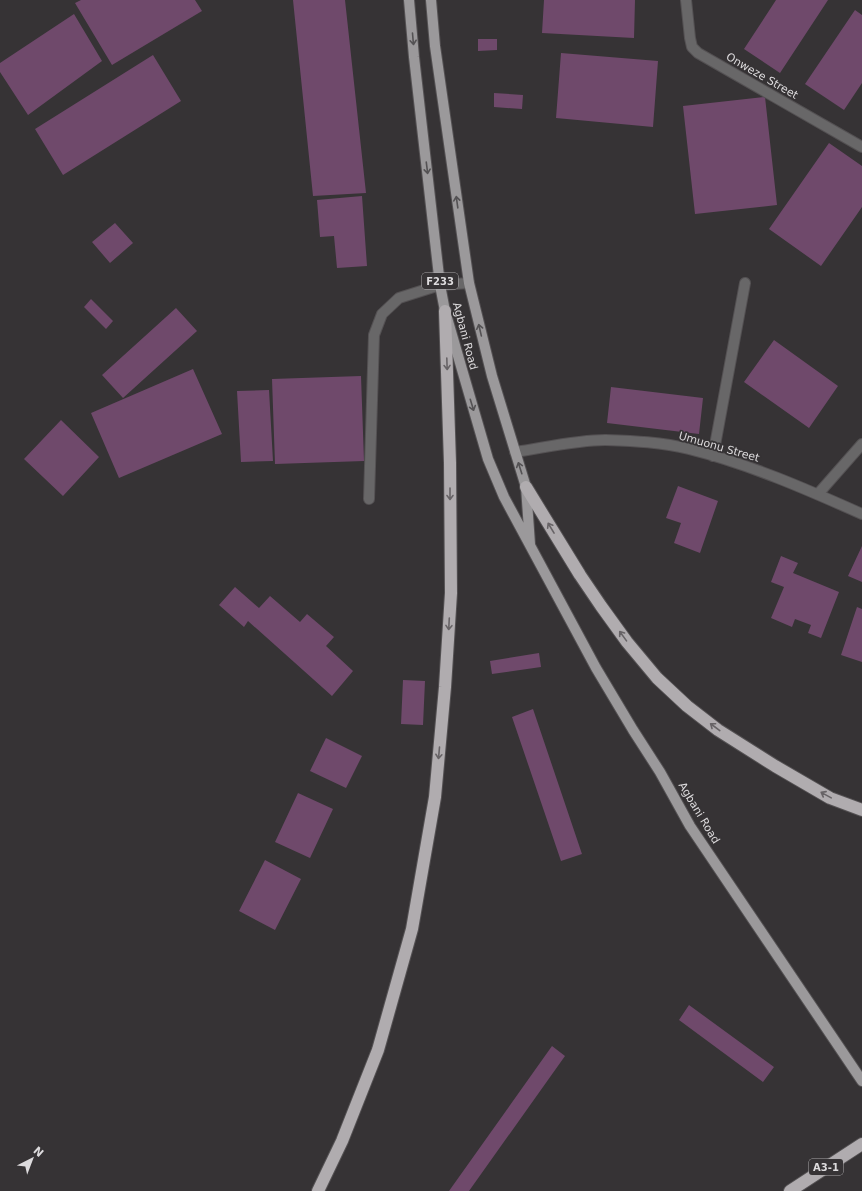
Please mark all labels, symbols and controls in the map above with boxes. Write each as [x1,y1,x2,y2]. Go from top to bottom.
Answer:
one-way arrow [409,32,416,45]
street label: Onweze Street [724,50,801,102]
one-way arrow [423,161,431,174]
one-way arrow [453,196,461,209]
road number: F233 [422,273,458,289]
street label: Agbani Road [450,301,480,371]
one-way arrow [476,323,484,336]
one-way arrow [443,357,450,370]
one-way arrow [469,398,476,411]
street label: Umuonu Street [677,429,761,465]
one-way arrow [516,462,523,475]
one-way arrow [446,487,454,500]
one-way arrow [547,522,555,534]
one-way arrow [445,617,453,630]
one-way arrow [619,631,627,642]
one-way arrow [710,723,721,732]
one-way arrow [436,746,443,759]
street label: Agbani Road [676,780,722,846]
one-way arrow [820,791,832,799]
north arrow [12,1139,52,1179]
text: N [31,1144,46,1160]
road number: A3-1 [809,1159,843,1175]

